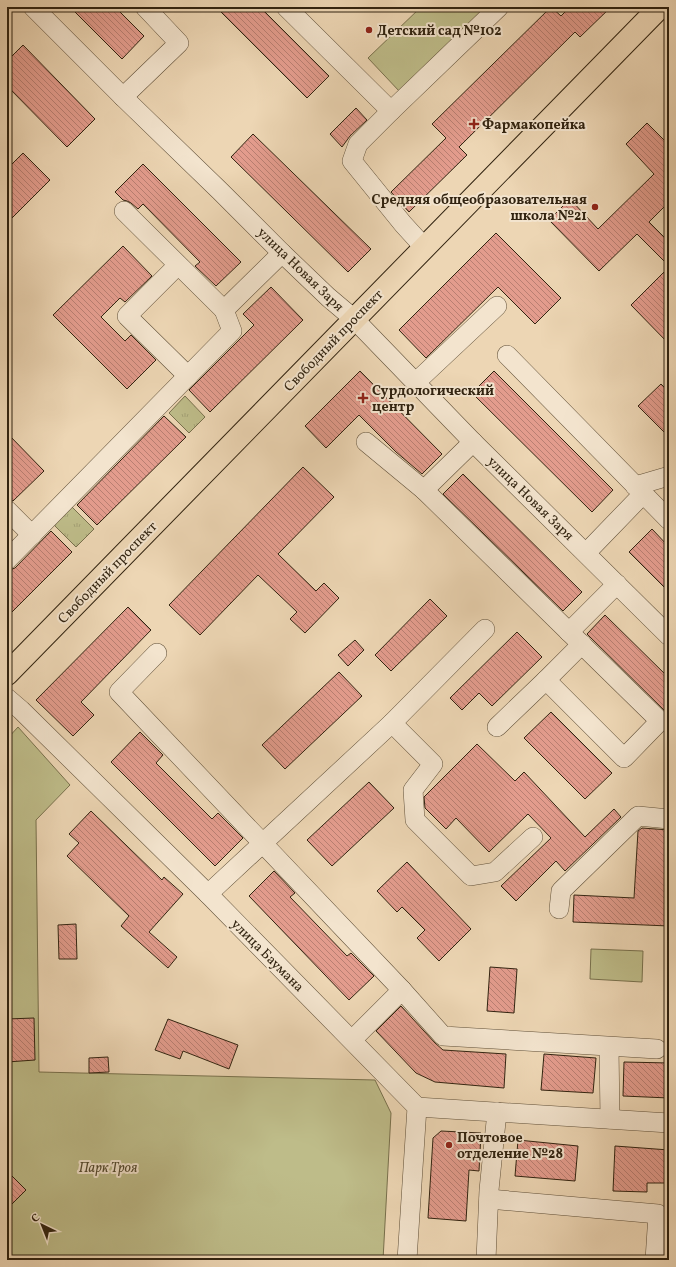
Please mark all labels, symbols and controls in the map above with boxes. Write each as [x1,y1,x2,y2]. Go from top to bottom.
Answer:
place label: Детский сад №102 [377,22,502,41]
marker: Детский сад №102 [364,25,374,35]
place label: Фармакопейка [482,116,586,135]
marker: Фармакопейка [469,119,479,129]
place label: Средняя общеобразовательная школа №21 [372,191,587,226]
marker: Средняя общеобразовательная школа №21 [590,202,600,212]
street label: улица Новая Заря [252,224,347,316]
street label: Свободный проспект [280,286,388,396]
place label: Сурдологический центр [372,382,494,417]
marker: Сурдологический центр [357,392,369,404]
street label: улица Новая Заря [482,453,577,545]
street label: Свободный проспект [54,518,162,628]
street label: улица Баумана [226,915,308,997]
place label: Почтовое отделение №28 [457,1129,563,1164]
marker: Почтовое отделение №28 [444,1140,454,1150]
park label: Парк Троя [79,1159,137,1178]
north arrow [22,1205,62,1245]
text: С [28,1211,44,1227]

